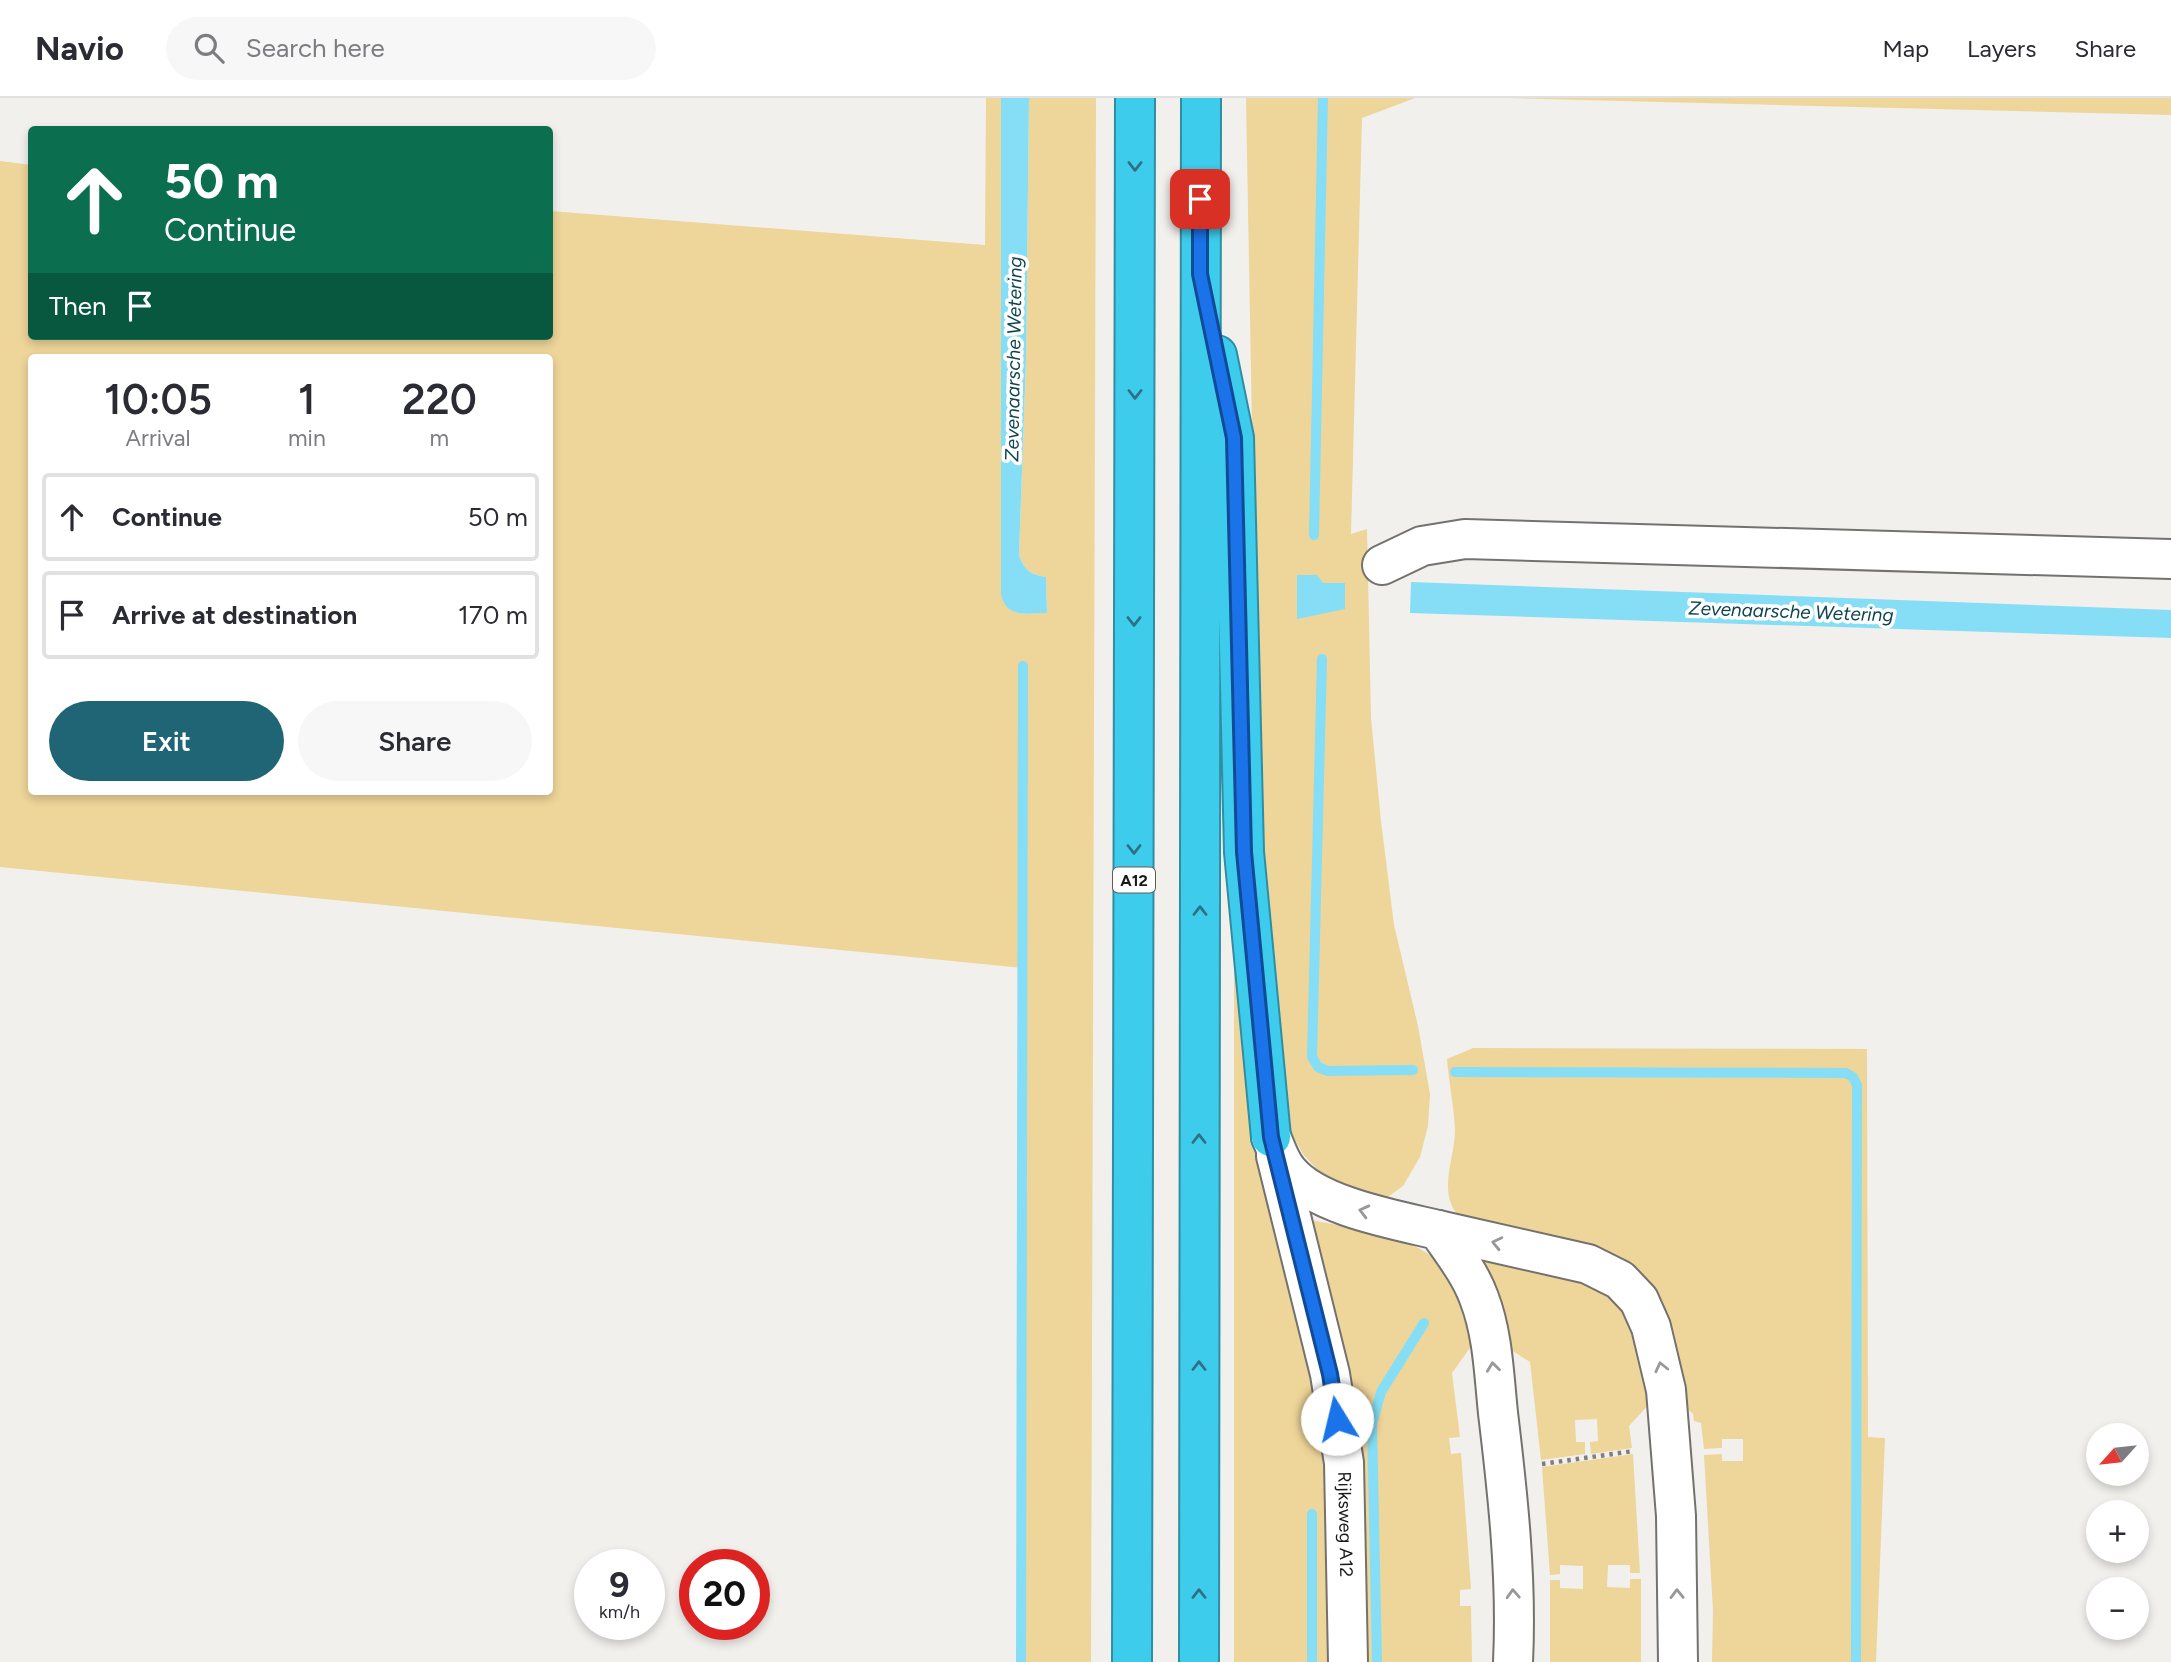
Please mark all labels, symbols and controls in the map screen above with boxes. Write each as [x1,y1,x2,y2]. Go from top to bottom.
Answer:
search box [166,17,656,80]
text: Navio [35,29,124,68]
icon: search [190,29,228,67]
text: Search here [246,32,385,64]
text: Map [1882,34,1929,63]
text: Layers [1967,34,2036,63]
text: Share [2074,34,2136,63]
text: 50 m [164,151,279,210]
icon: ahead [49,154,140,245]
one-way arrow [1127,161,1143,172]
pin [1170,169,1230,229]
icon: arrive [1181,180,1219,218]
text: Continue [164,211,296,249]
water label: Zevenaarsche Wetering [1000,256,1027,462]
icon: arrive [121,287,159,325]
text: Then [49,290,107,322]
text: 10:05 [104,374,212,425]
text: 1 [298,374,316,425]
text: 220 [402,374,477,425]
one-way arrow [1127,389,1143,399]
text: Arrival [126,424,190,452]
text: min [288,424,326,452]
text: m [430,424,449,452]
icon: ahead [53,498,91,536]
text: Continue [112,501,222,533]
text: 50 m [468,501,528,533]
icon: arrive [53,596,91,634]
water label: Zevenaarsche Wetering [1688,596,1894,627]
text: Arrive at destination [112,599,357,631]
text: 170 m [458,599,528,631]
one-way arrow [1126,616,1142,627]
button: Exit [49,701,284,781]
button: Share [298,701,532,781]
one-way arrow [1126,844,1142,854]
road number: A12 [1113,867,1155,892]
one-way arrow [1192,906,1208,916]
one-way arrow [1191,1133,1207,1144]
one-way arrow [1358,1205,1370,1219]
one-way arrow [1491,1237,1503,1251]
one-way arrow [1191,1361,1207,1371]
one-way arrow [1486,1361,1501,1373]
one-way arrow [1654,1361,1669,1373]
position arrow [1300,1382,1374,1456]
north arrow [2086,1423,2149,1486]
map controls [2086,1423,2149,1640]
street label: Rijksweg A12 [1333,1471,1357,1577]
button: + [2086,1500,2149,1563]
speed limit sign: 20 [679,1549,770,1640]
text: 9 [609,1564,630,1606]
button: − [2086,1577,2149,1640]
one-way arrow [1191,1588,1207,1599]
one-way arrow [1506,1588,1521,1599]
one-way arrow [1670,1588,1685,1599]
text: km/h [599,1601,640,1623]

